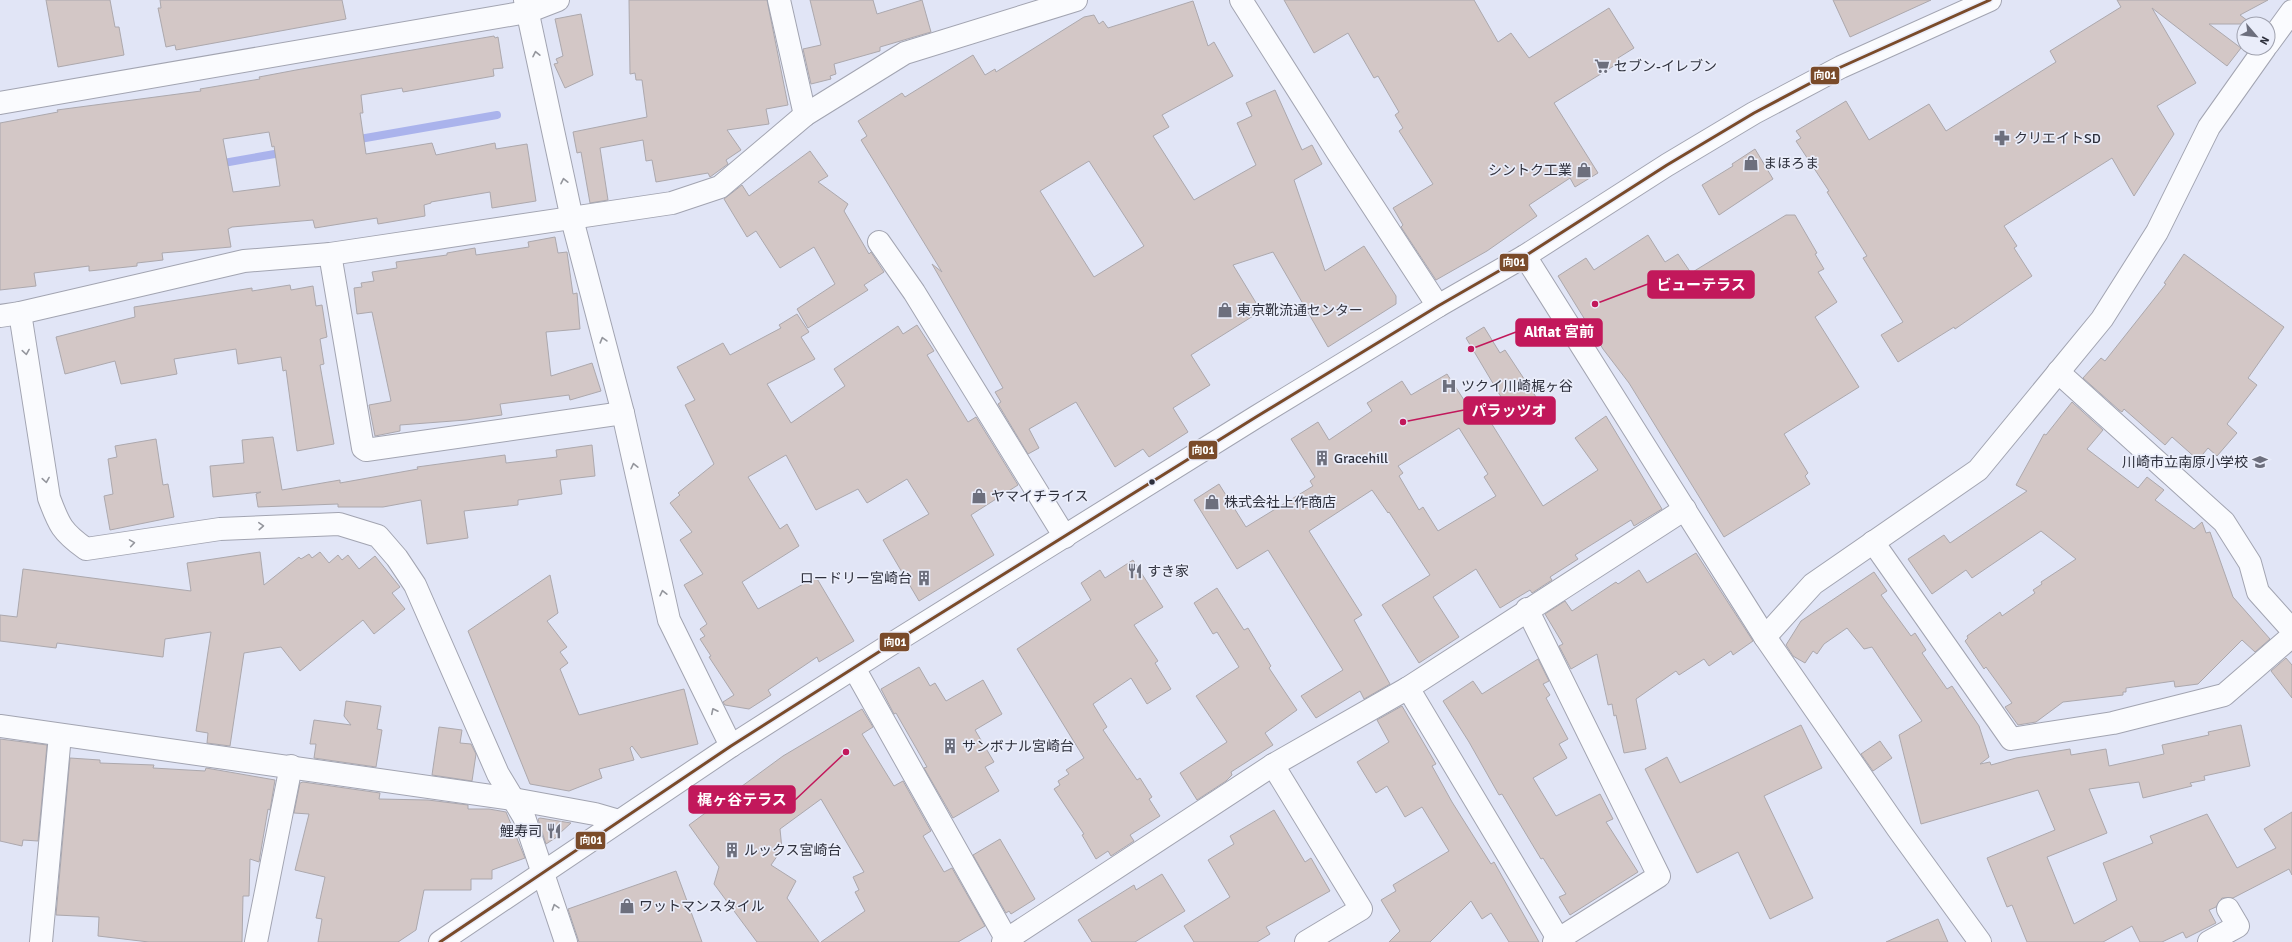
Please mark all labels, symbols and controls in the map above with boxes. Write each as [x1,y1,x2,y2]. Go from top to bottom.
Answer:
north arrow [2236,16,2276,56]
text: N [2257,34,2272,47]
one-way arrow [533,51,541,57]
supermarket icon: セブン-イレブン [1593,57,1611,75]
place label: セブン-イレブン [1614,58,1717,75]
line badge: 向01 [1810,66,1840,85]
text: 向01 [1814,69,1836,82]
pharmacy icon: クリエイトSD [1993,129,2011,147]
place label: クリエイトSD [2014,130,2101,147]
shop icon: まほろま [1742,154,1760,172]
place label: まほろま [1763,155,1819,172]
shop icon: シントク工業 [1575,161,1593,179]
place label: シントク工業 [1488,162,1572,179]
one-way arrow [560,178,568,184]
line badge: 向01 [1499,253,1529,272]
text: 向01 [1503,256,1525,269]
callout: ビューテラス [1648,271,1754,298]
text: ビューテラス [1656,276,1746,294]
shop icon: 東京靴流通センター [1216,301,1234,319]
place label: 東京靴流通センター [1237,302,1363,319]
callout: Alflat 宮前 [1516,319,1602,346]
text: Alflat 宮前 [1524,323,1594,341]
one-way arrow [599,336,608,343]
one-way arrow [21,349,30,355]
hospital icon: ツクイ川崎梶ヶ谷 [1440,377,1458,395]
place label: ツクイ川崎梶ヶ谷 [1461,378,1573,395]
callout: パラッツオ [1464,397,1555,424]
text: パラッツオ [1471,402,1547,420]
line badge: 向01 [1188,440,1218,460]
text: 向01 [1192,444,1214,457]
building icon: Gracehill [1313,449,1331,467]
place label: Gracehill [1334,450,1388,467]
school or university icon: 川崎市立南原小学校 [2251,453,2269,471]
place label: 川崎市立南原小学校 [2122,454,2248,471]
one-way arrow [631,462,639,469]
one-way arrow [41,477,50,483]
unlabelled marker [1147,477,1157,487]
shop icon: ヤマイチライス [970,487,988,505]
place label: ヤマイチライス [991,488,1089,505]
shop icon: 株式会社上作商店 [1203,493,1221,511]
place label: 株式会社上作商店 [1224,494,1336,511]
one-way arrow [258,522,264,531]
one-way arrow [129,539,136,548]
restaurant icon: すき家 [1126,562,1144,580]
place label: すき家 [1147,563,1189,580]
building icon: ロードリー宮崎台 [915,569,933,587]
place label: ロードリー宮崎台 [800,570,912,587]
one-way arrow [659,589,667,596]
line badge: 向01 [879,632,910,652]
text: 向01 [884,636,906,649]
one-way arrow [711,708,719,716]
building icon: サンボナル宮崎台 [941,737,959,755]
place label: サンボナル宮崎台 [962,738,1074,755]
callout: 梶ヶ谷テラス [689,786,795,813]
text: 梶ヶ谷テラス [697,791,787,809]
restaurant icon: 鯉寿司 [545,822,563,840]
place label: 鯉寿司 [500,823,542,840]
line badge: 向01 [575,831,606,850]
text: 向01 [580,834,602,847]
building icon: ルックス宮崎台 [723,841,741,859]
place label: ルックス宮崎台 [744,842,842,859]
shop icon: ワットマンスタイル [618,897,636,915]
place label: ワットマンスタイル [639,898,765,915]
one-way arrow [551,903,560,910]

